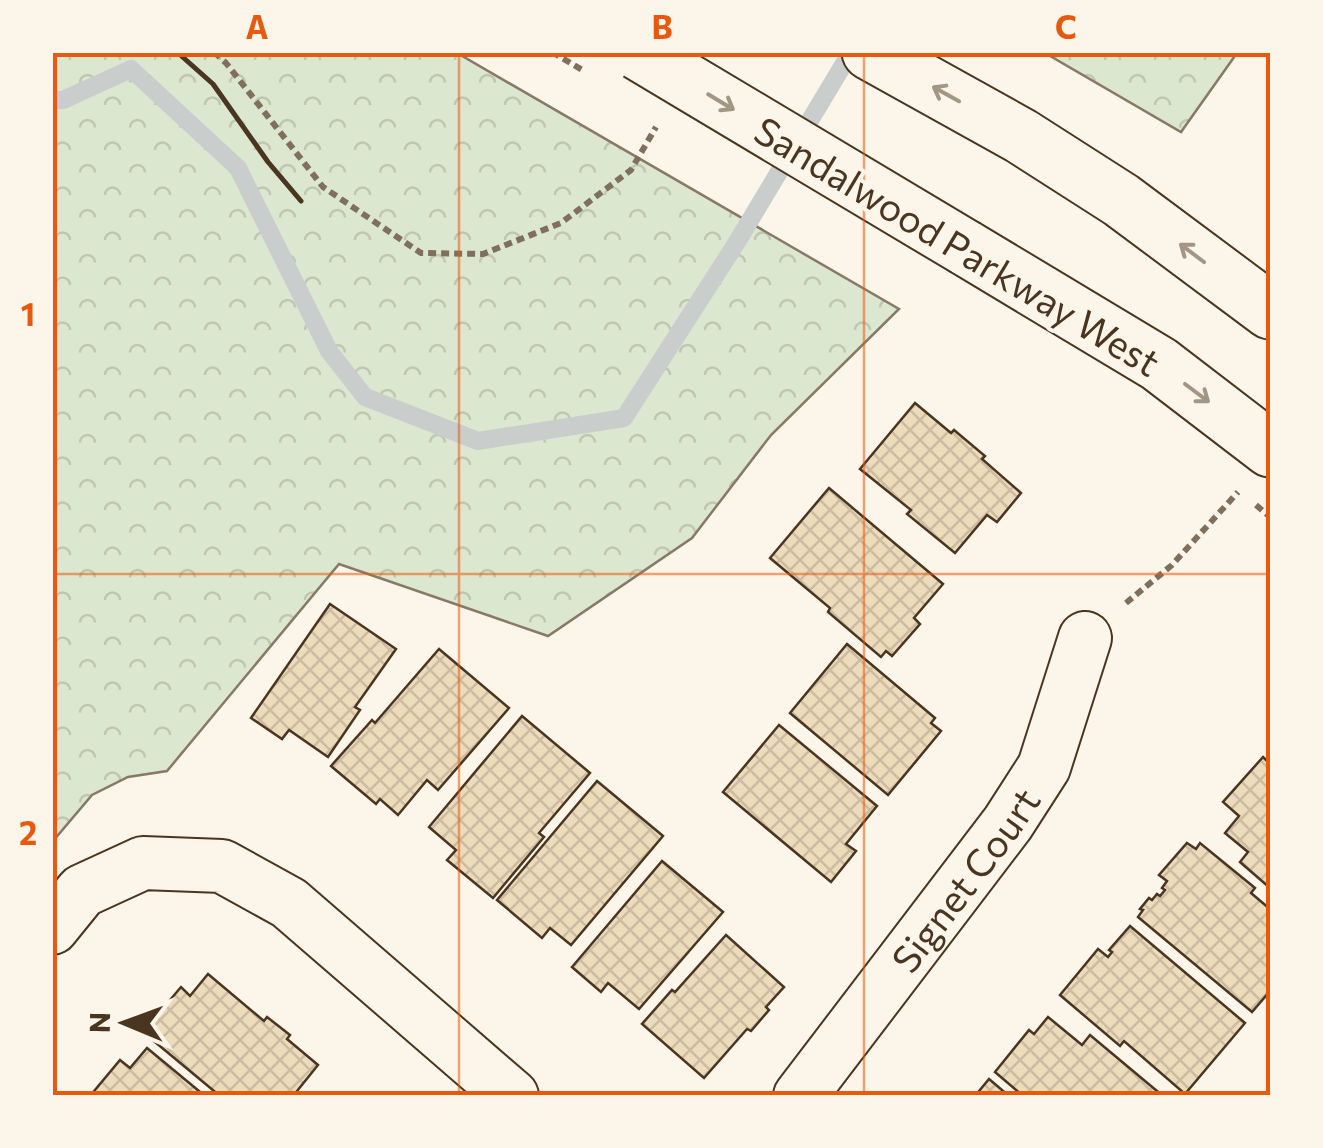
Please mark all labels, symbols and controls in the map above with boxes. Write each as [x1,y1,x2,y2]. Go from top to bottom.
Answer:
text: A [246,6,269,46]
text: B [651,6,673,46]
text: C [1055,6,1077,46]
one-way arrow [931,84,961,104]
one-way arrow [706,92,735,112]
street label: Sandalwood Parkway West [747,105,1169,385]
one-way arrow [1179,242,1206,263]
text: 1 [21,293,35,333]
one-way arrow [1183,382,1210,403]
street label: Signet Court [880,779,1048,981]
text: 2 [19,812,37,852]
north arrow [75,973,175,1073]
text: N [82,1012,116,1033]

